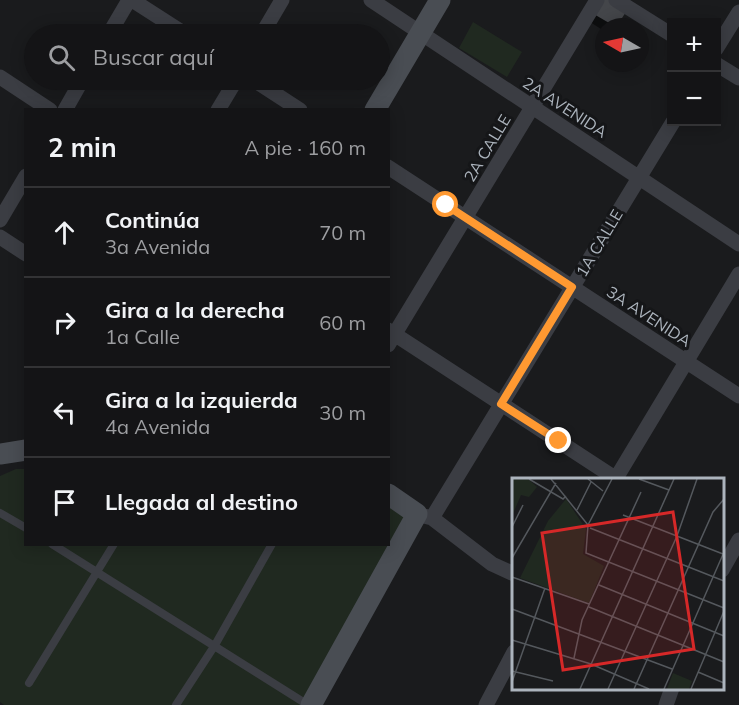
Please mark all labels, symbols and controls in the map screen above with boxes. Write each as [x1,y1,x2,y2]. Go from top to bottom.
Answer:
north arrow [595,18,649,72]
map controls [667,18,721,126]
button: + [667,18,721,72]
search box [24,24,390,90]
icon: search [45,41,78,74]
text: Buscar aquí [93,43,214,71]
street label: 2A AVENIDA [519,72,611,142]
button: − [667,72,721,126]
street label: 2A CALLE [459,111,515,185]
text: 2 min [48,131,117,164]
text: A pie · 160 m [245,135,366,160]
route start [432,191,458,217]
text: Continúa [105,206,200,234]
street label: 1A CALLE [571,206,627,280]
icon: ahead [48,216,81,249]
text: 70 m [319,220,366,245]
text: 3a Avenida [105,234,210,259]
street label: 3A AVENIDA [603,281,695,351]
text: Gira a la derecha [105,296,285,324]
icon: right [48,306,81,339]
text: 60 m [319,310,366,335]
text: 1a Calle [105,324,180,349]
text: Gira a la izquierda [105,386,298,414]
icon: left [48,396,81,429]
text: 30 m [319,400,366,425]
text: 4a Avenida [105,414,210,439]
route end [545,427,571,453]
inset map [512,478,724,690]
icon: arrive [48,486,81,519]
text: Llegada al destino [105,488,298,516]

